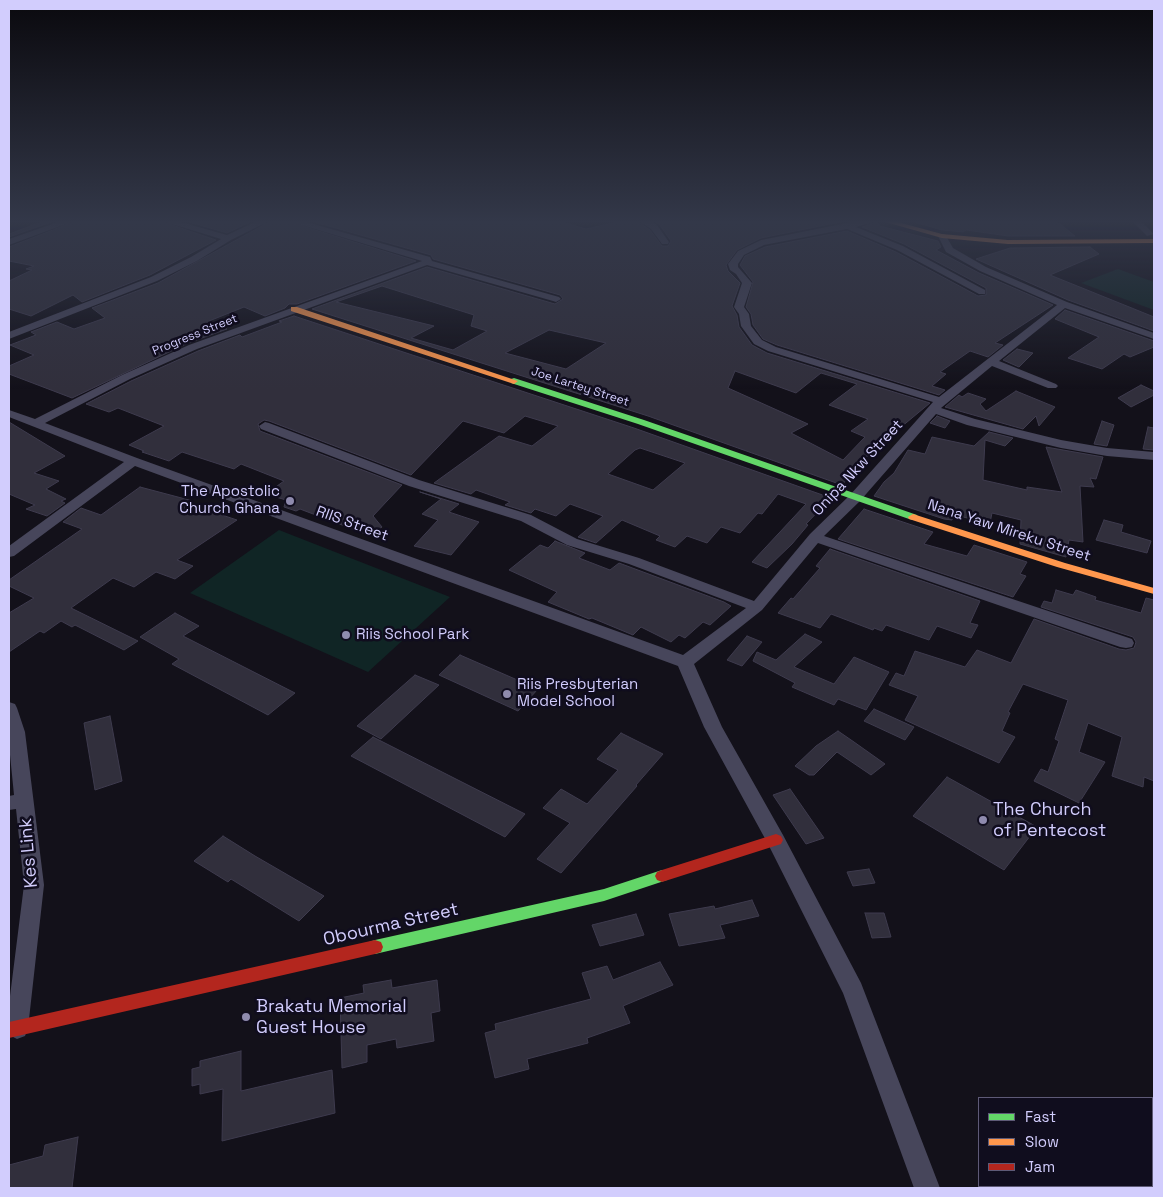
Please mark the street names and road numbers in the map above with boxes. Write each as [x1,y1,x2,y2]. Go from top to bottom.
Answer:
street label: Progress Street [150,311,240,359]
street label: Joe Lartey Street [529,364,631,410]
street label: Onipa Nkw Street [809,416,907,520]
street label: Nana Yaw Mireku Street [925,496,1093,566]
street label: RIIS Street [313,503,391,545]
street label: Kes Link [15,817,43,889]
street label: Obourma Street [321,899,461,951]

